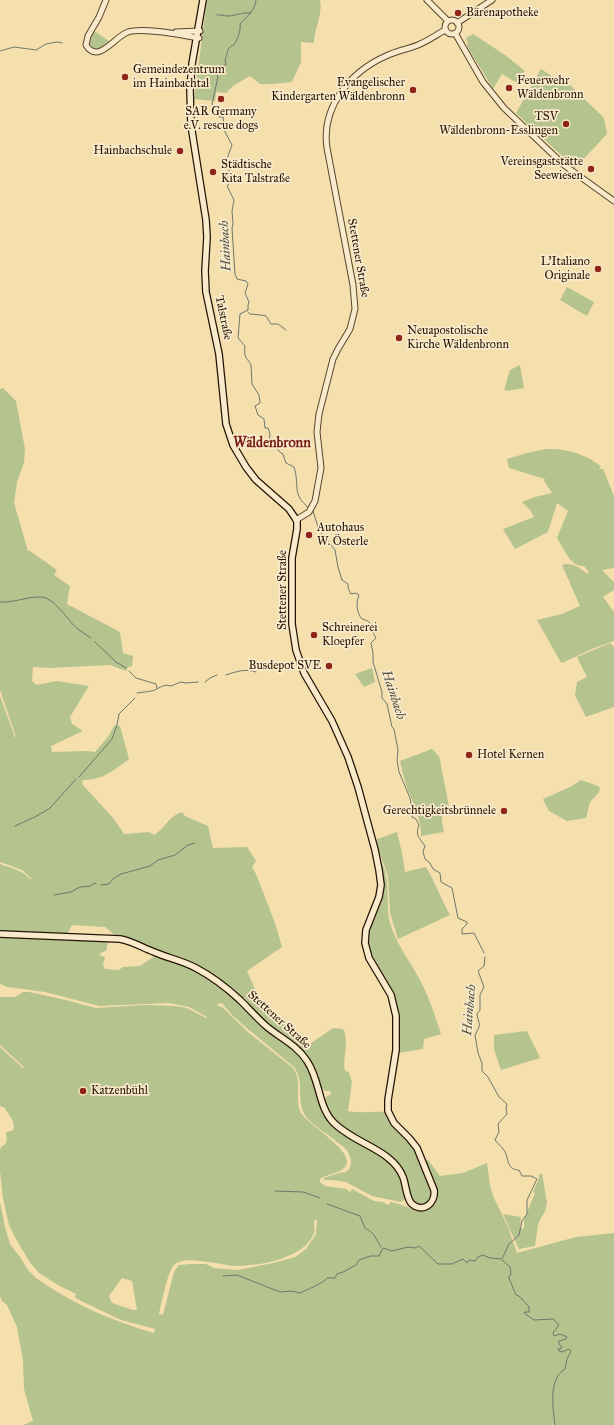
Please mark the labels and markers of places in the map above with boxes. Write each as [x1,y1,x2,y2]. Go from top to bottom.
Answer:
place label: Bärenapotheke [466,6,538,20]
marker: Bärenapotheke [453,8,463,18]
place label: Gemeindezentrum im Hainbachtal [133,63,225,91]
marker: Gemeindezentrum im Hainbachtal [120,72,130,82]
place label: Feuerwehr Wäldenbronn [517,74,583,102]
place label: Evangelischer Kindergarten Wäldenbronn [271,76,405,104]
marker: Feuerwehr Wäldenbronn [504,83,514,93]
marker: Evangelischer Kindergarten Wäldenbronn [408,85,418,95]
marker: SAR Germany e.V. rescue dogs [216,94,226,104]
place label: SAR Germany e.V. rescue dogs [184,105,258,133]
place label: TSV Wäldenbronn-Esslingen [439,110,558,138]
marker: TSV Wäldenbronn-Esslingen [561,119,571,129]
place label: Hainbachschule [94,144,172,158]
marker: Hainbachschule [175,146,185,156]
place label: Vereinsgaststätte Seewiesen [500,155,583,183]
place label: Städtische Kita Talstraße [221,158,290,186]
marker: Vereinsgaststätte Seewiesen [586,164,596,174]
marker: Städtische Kita Talstraße [208,167,218,177]
place label: L'Italiano Originale [541,255,590,283]
marker: L'Italiano Originale [593,264,603,274]
place label: Neuapostolische Kirche Wäldenbronn [407,324,509,352]
marker: Neuapostolische Kirche Wäldenbronn [394,333,404,343]
place label: Autohaus W. Österle [317,521,368,549]
marker: Autohaus W. Österle [304,530,314,540]
place label: Schreinerei Kloepfer [322,621,378,649]
marker: Schreinerei Kloepfer [309,630,319,640]
place label: Busdepot SVE [248,659,321,673]
marker: Busdepot SVE [324,661,334,671]
place label: Hotel Kernen [477,748,544,762]
marker: Hotel Kernen [464,750,474,760]
place label: Gerechtigkeitsbrünnele [383,804,496,818]
marker: Gerechtigkeitsbrünnele [499,806,509,816]
place label: Katzenbühl [91,1084,148,1098]
marker: Katzenbühl [78,1086,88,1096]

